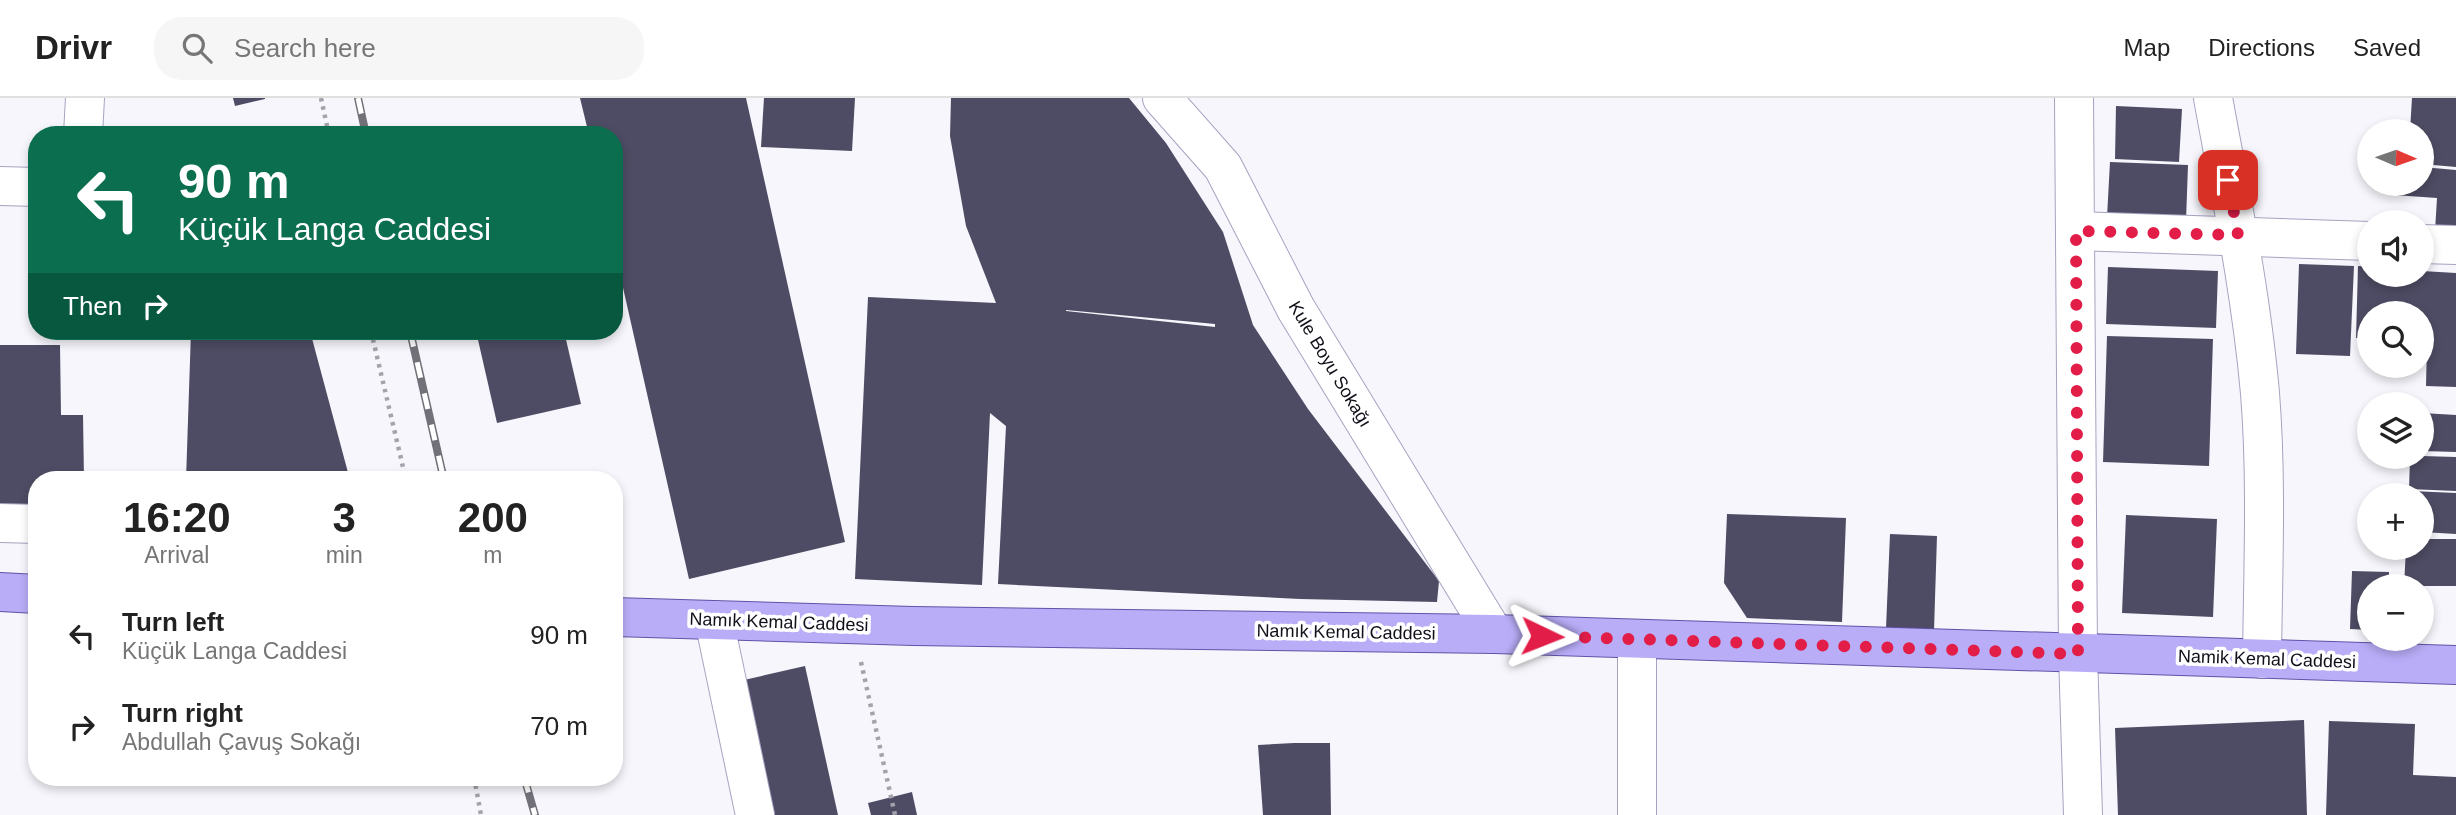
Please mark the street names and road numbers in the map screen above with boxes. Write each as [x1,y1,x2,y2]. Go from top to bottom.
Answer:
street label: Kule Boyu Sokağı [1285,298,1375,430]
street label: Namık Kemal Caddesi [689,609,869,635]
street label: Namık Kemal Caddesi [1256,620,1436,644]
street label: Namik Kemal Caddesi [2178,646,2356,672]

